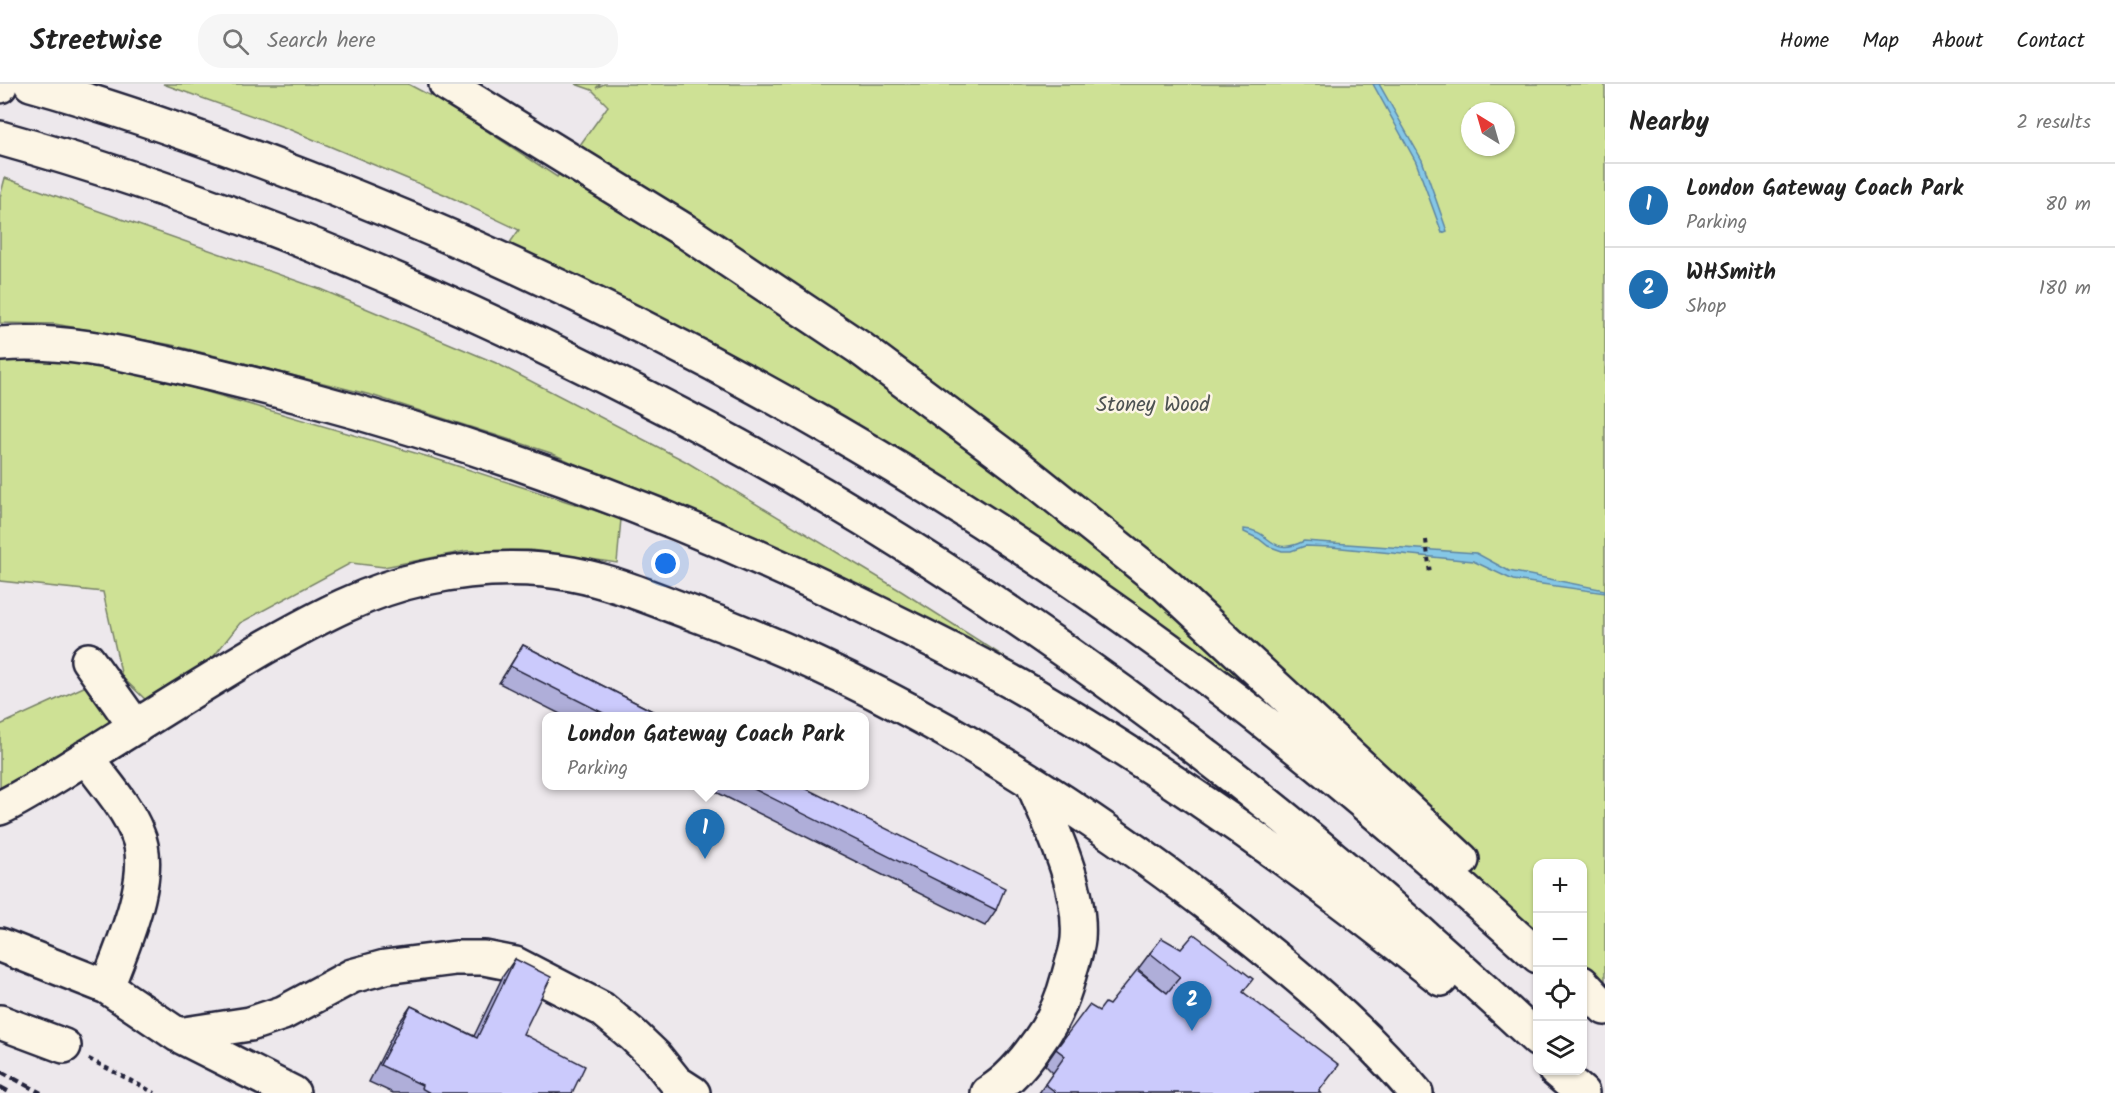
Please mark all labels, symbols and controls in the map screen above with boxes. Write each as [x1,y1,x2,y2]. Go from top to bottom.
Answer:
search box [198,14,618,68]
text: Streetwise [30,19,162,64]
text: Search here [267,24,376,59]
icon: search [219,25,252,58]
text: Home [1780,25,1829,58]
text: Map [1862,25,1899,58]
text: About [1932,25,1983,58]
text: Contact [2016,25,2085,58]
north arrow [1461,102,1515,156]
text: Nearby [1629,102,1709,144]
text: 2 results [2016,107,2091,139]
text: London Gateway Coach Park [1686,172,1963,207]
text: 1 [1645,189,1652,221]
text: 80 m [2045,189,2091,221]
text: Parking [1686,207,1747,239]
text: WHSmith [1686,256,1776,291]
text: 2 [1643,273,1654,305]
text: 180 m [2039,273,2091,305]
text: Shop [1686,291,1726,323]
park label: Stoney Wood [1096,389,1210,422]
your location [651,549,680,578]
popup [542,712,869,790]
text: London Gateway Coach Park [567,718,844,753]
text: Parking [567,753,628,785]
pin: 1 [686,810,724,859]
map controls [1533,859,1587,1075]
button: + [1533,859,1587,913]
button: − [1533,913,1587,967]
button: locate [1533,967,1587,1021]
pin: 2 [1172,982,1212,1031]
button: layers [1533,1021,1587,1075]

